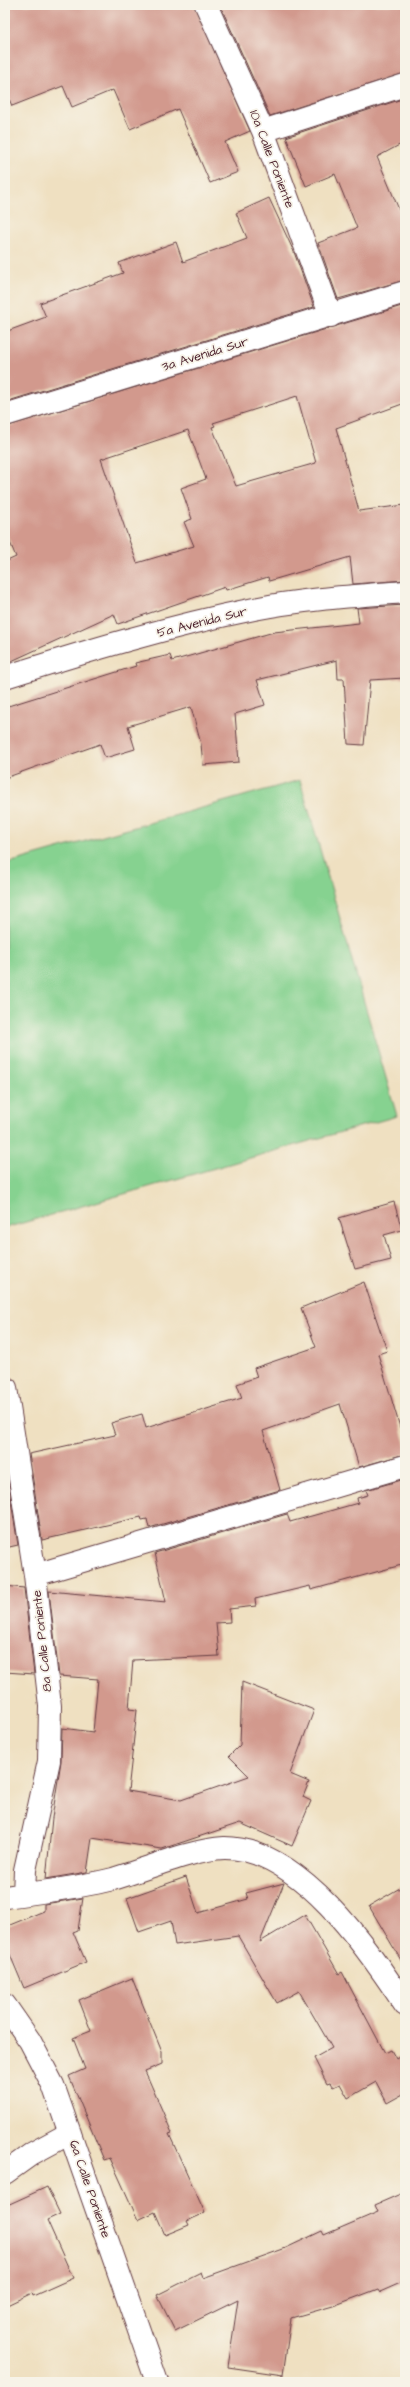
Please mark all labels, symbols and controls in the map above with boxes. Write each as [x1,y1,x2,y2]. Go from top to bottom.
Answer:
street label: 10a Calle Poniente [245,107,299,211]
street label: 3a Avenida Sur [160,332,250,376]
street label: 5a Avenida Sur [155,602,249,642]
street label: 8a Calle Poniente [28,1589,56,1693]
street label: 6a Calle Poniente [65,2138,115,2240]

